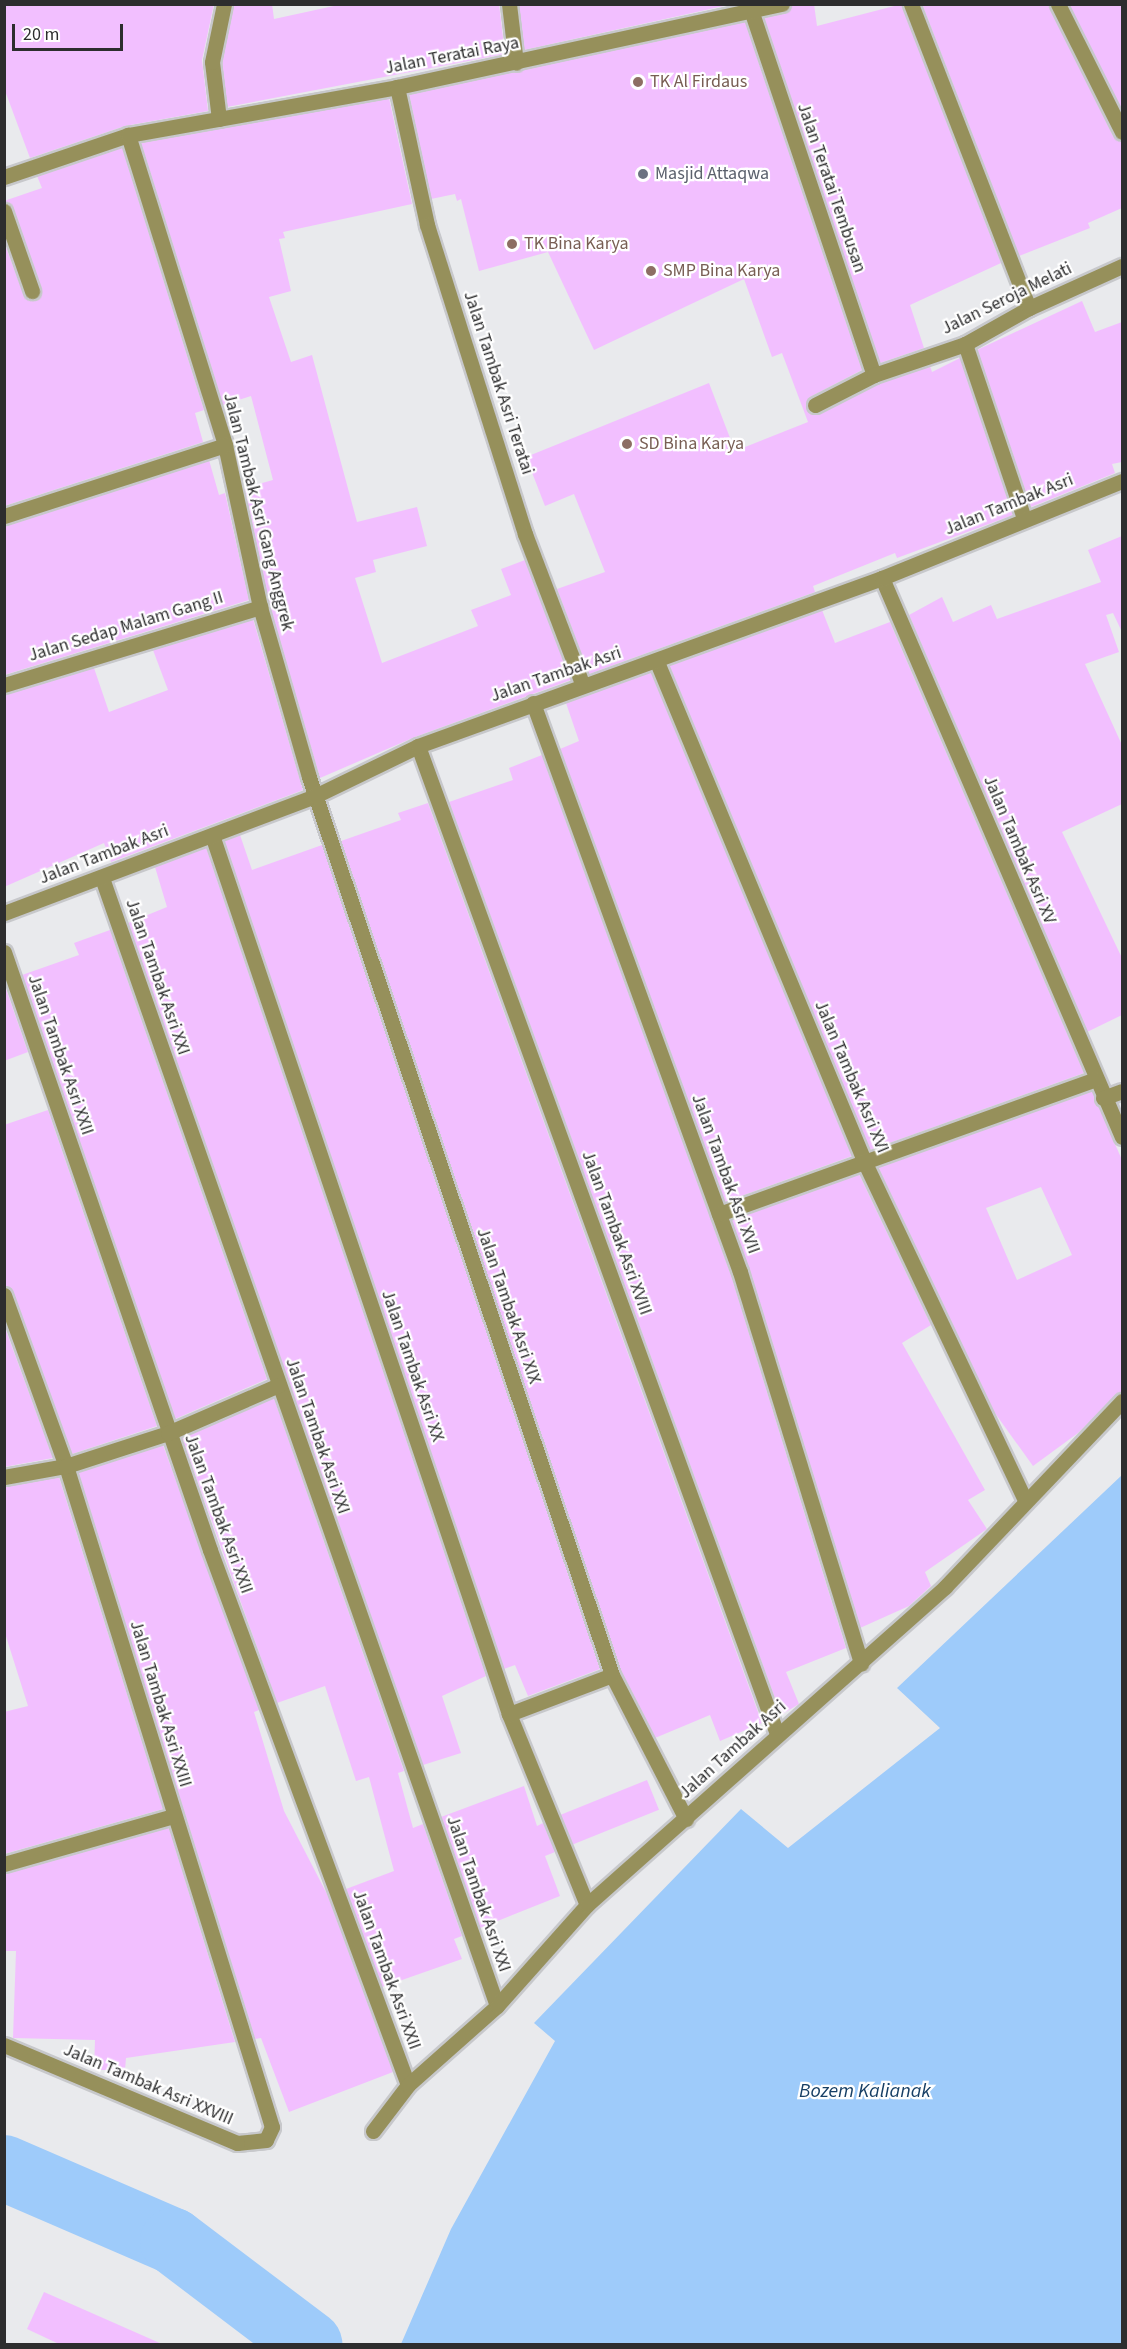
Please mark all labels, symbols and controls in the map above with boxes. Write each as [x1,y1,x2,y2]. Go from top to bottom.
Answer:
scale bar [15,12,126,50]
text: 20 m [23,22,59,47]
street label: Jalan Teratai Raya [383,32,521,80]
place label: TK Al Firdaus [650,71,747,93]
marker: TK Al Firdaus [631,75,645,89]
street label: Jalan Teratai Tembusan [792,100,870,276]
place label: Masjid Attaqwa [655,163,769,185]
marker: Masjid Attaqwa [636,167,650,181]
place label: TK Bina Karya [524,233,629,255]
marker: TK Bina Karya [505,237,519,251]
street label: Jalan Seroja Melati [938,258,1076,340]
place label: SMP Bina Karya [663,260,780,282]
marker: SMP Bina Karya [644,264,658,278]
street label: Jalan Tambak Asri Teratai [458,289,538,477]
street label: Jalan Tambak Asri Gang Anggrek [218,391,298,633]
place label: SD Bina Karya [639,433,744,455]
marker: SD Bina Karya [620,437,634,451]
street label: Jalan Tambak Asri [942,469,1076,541]
street label: Jalan Sedap Malam Gang II [26,587,226,667]
street label: Jalan Tambak Asri [488,643,624,707]
street label: Jalan Tambak Asri XV [978,773,1060,927]
street label: Jalan Tambak Asri [36,820,172,890]
street label: Jalan Tambak Asri XXI [120,896,194,1058]
street label: Jalan Tambak Asri XXII [22,972,98,1138]
street label: Jalan Tambak Asri XVI [809,997,893,1157]
street label: Jalan Tambak Asri XVII [686,1091,764,1257]
street label: Jalan Tambak Asri XVIII [576,1148,656,1318]
street label: Jalan Tambak Asri XIX [471,1225,545,1387]
street label: Jalan Tambak Asri XX [376,1287,448,1445]
street label: Jalan Tambak Asri XXI [280,1355,354,1517]
street label: Jalan Tambak Asri XXII [179,1431,257,1597]
street label: Jalan Tambak Asri XXIII [124,1618,196,1790]
street label: Jalan Tambak Asri [675,1696,791,1804]
street label: Jalan Tambak Asri XXI [441,1813,515,1975]
street label: Jalan Tambak Asri XXII [347,1887,425,2053]
street label: Jalan Tambak Asri XXVIII [60,2039,236,2131]
water label: Bozem Kalianak [799,2079,931,2103]

